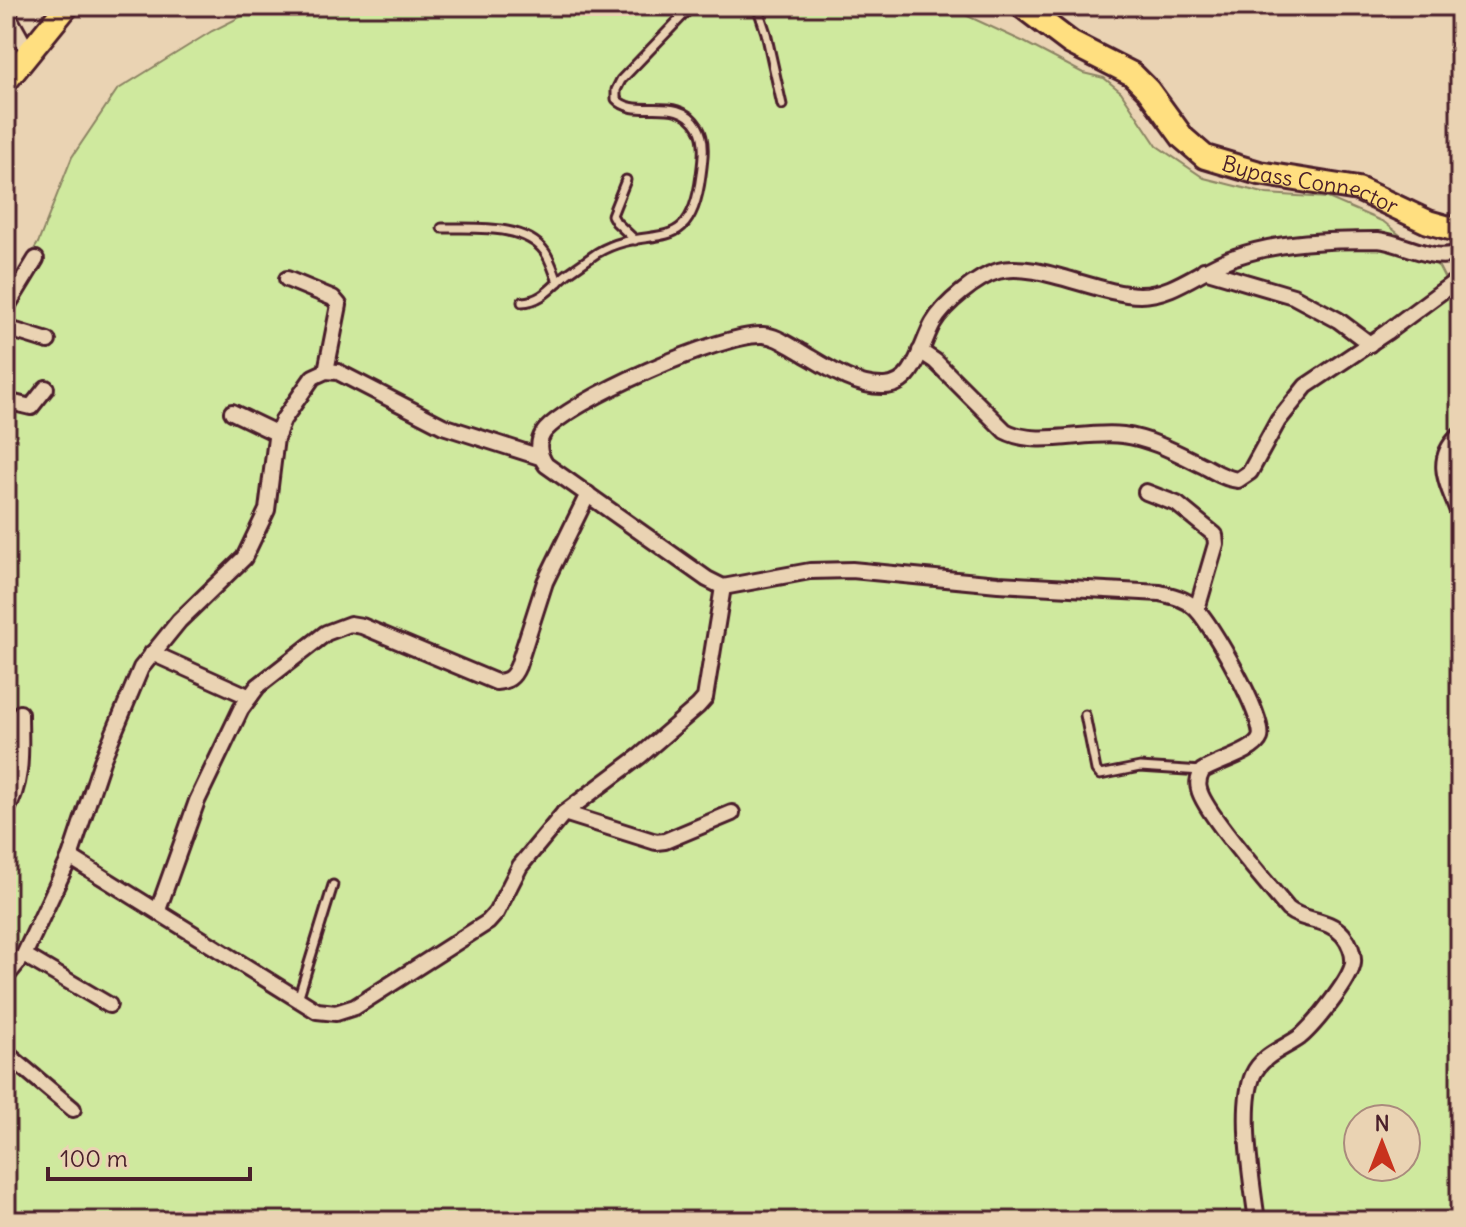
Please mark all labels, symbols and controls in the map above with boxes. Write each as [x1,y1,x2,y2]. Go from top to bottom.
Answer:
street label: Bypass Connector [1219,149,1403,220]
north arrow [1342,1103,1422,1183]
text: N [1374,1109,1390,1137]
scale bar [48,1131,250,1181]
text: 100 m [60,1143,128,1173]

